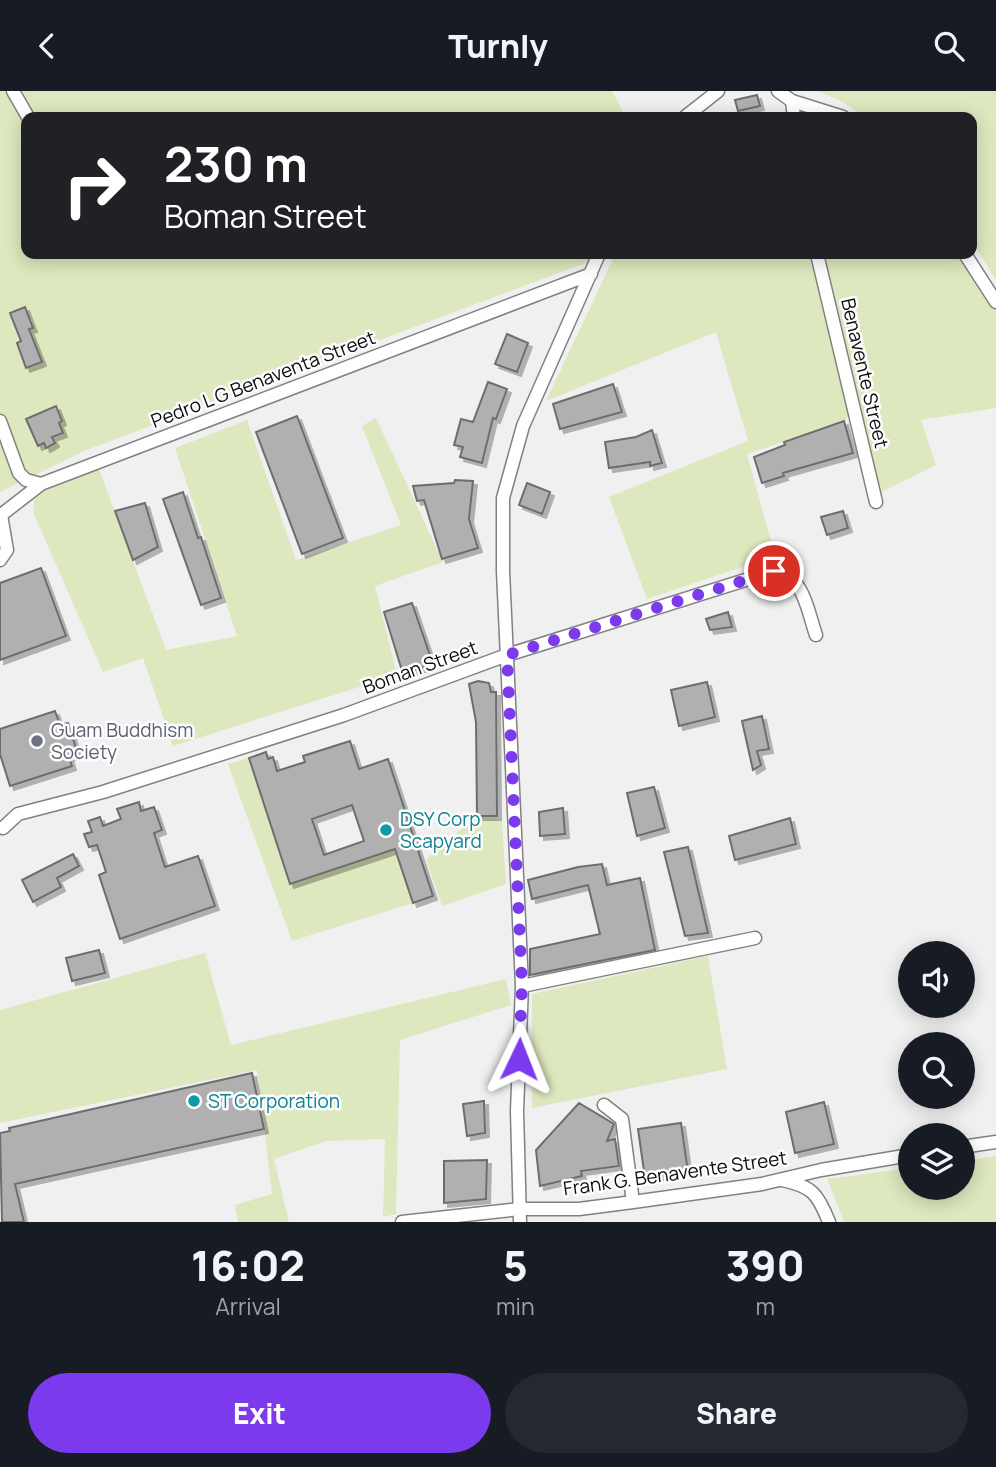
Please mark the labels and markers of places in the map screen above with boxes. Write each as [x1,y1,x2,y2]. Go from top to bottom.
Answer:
pin [744,541,804,601]
place label: Guam Buddhism Society [51,717,193,765]
marker: Guam Buddhism Society [29,733,45,749]
place label: DSY Corp Scapyard [400,806,482,854]
marker: DSY Corp Scapyard [378,822,394,838]
place label: ST Corporation [208,1088,340,1114]
marker: ST Corporation [186,1093,202,1109]

